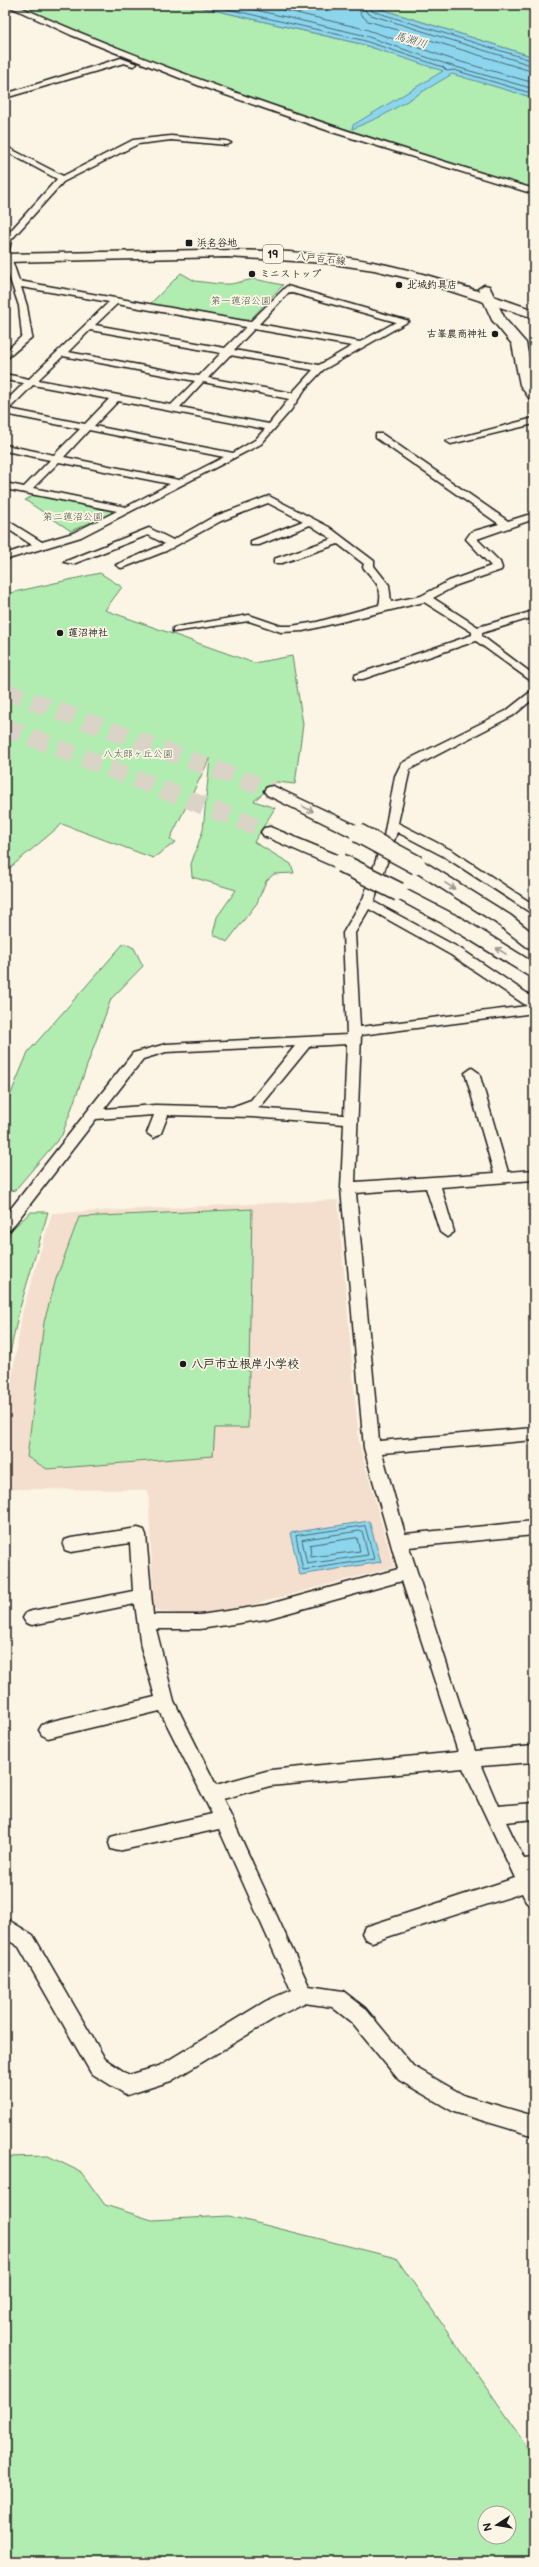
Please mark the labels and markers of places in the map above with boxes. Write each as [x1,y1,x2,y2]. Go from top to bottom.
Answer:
place label: 浜名谷地 [197,237,237,249]
marker: 浜名谷地 [184,238,194,248]
place label: ミニストップ [260,268,321,280]
marker: ミニストップ [247,269,257,279]
place label: 北城釣具店 [407,279,457,291]
marker: 北城釣具店 [394,280,404,290]
place label: 古峯農商神社 [427,328,487,340]
marker: 古峯農商神社 [490,329,500,339]
place label: 蓮沼神社 [68,627,108,639]
marker: 蓮沼神社 [55,628,65,638]
place label: 八戸市立根岸小学校 [191,1357,299,1372]
marker: 八戸市立根岸小学校 [178,1359,188,1369]

